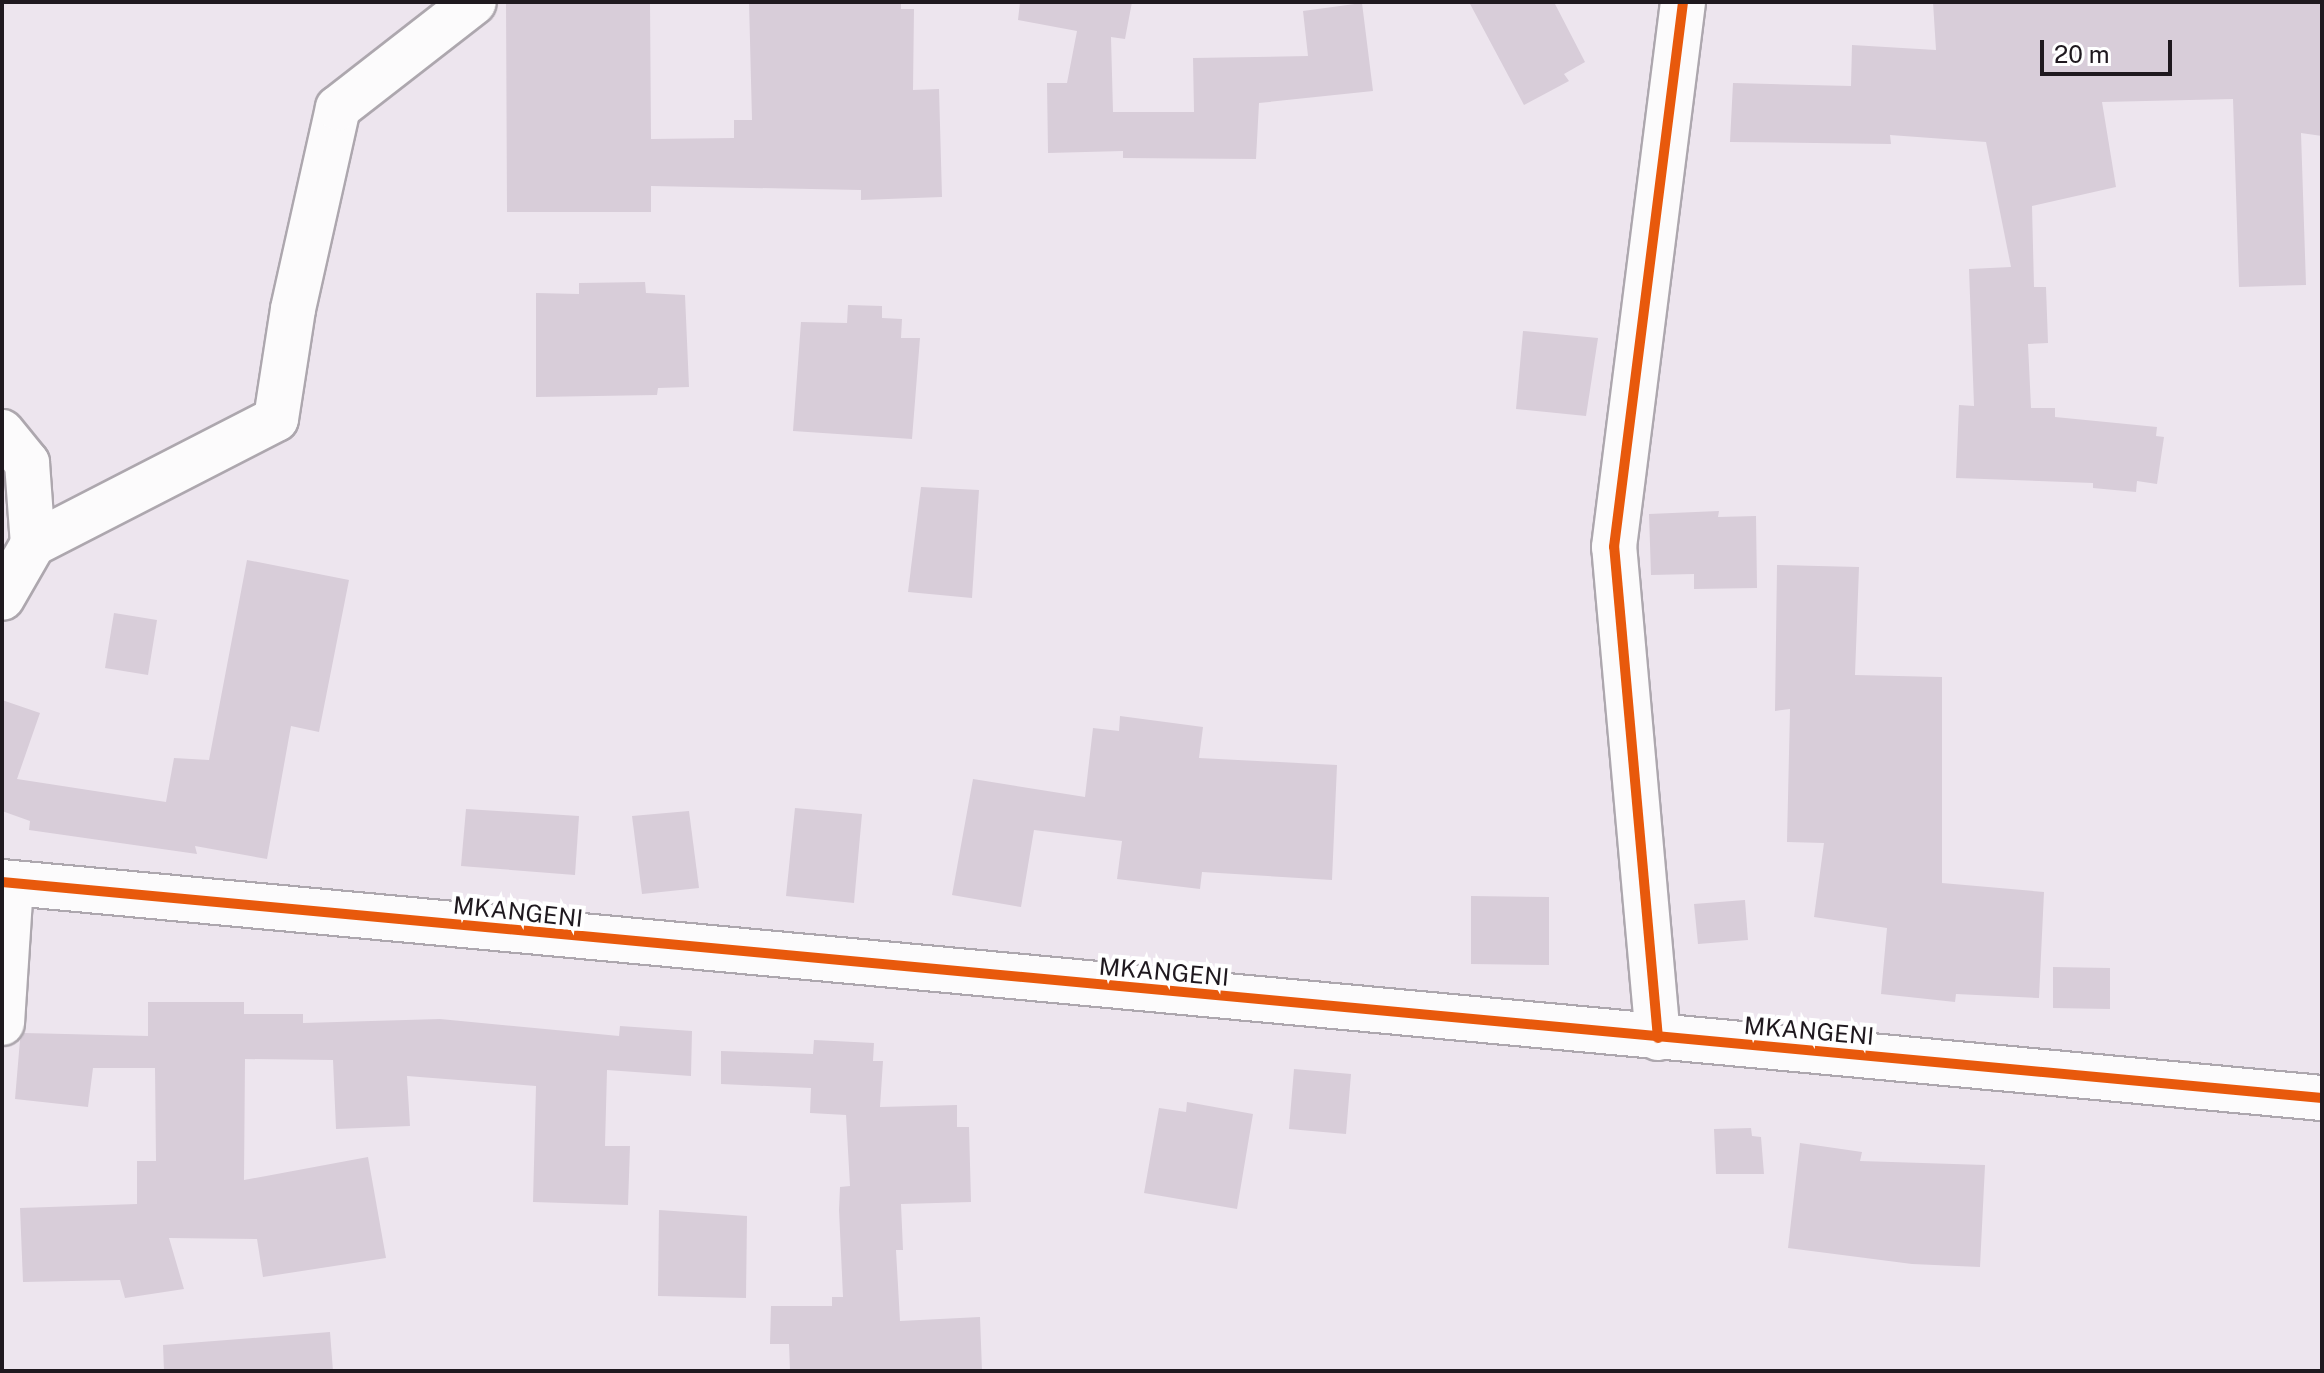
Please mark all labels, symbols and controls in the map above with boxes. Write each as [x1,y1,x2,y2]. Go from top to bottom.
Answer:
scale bar [2044,24,2176,74]
text: 20 m [2054,40,2110,68]
street label: MKANGENI [452,891,584,933]
street label: MKANGENI [1098,952,1230,992]
street label: MKANGENI [1743,1011,1875,1051]

